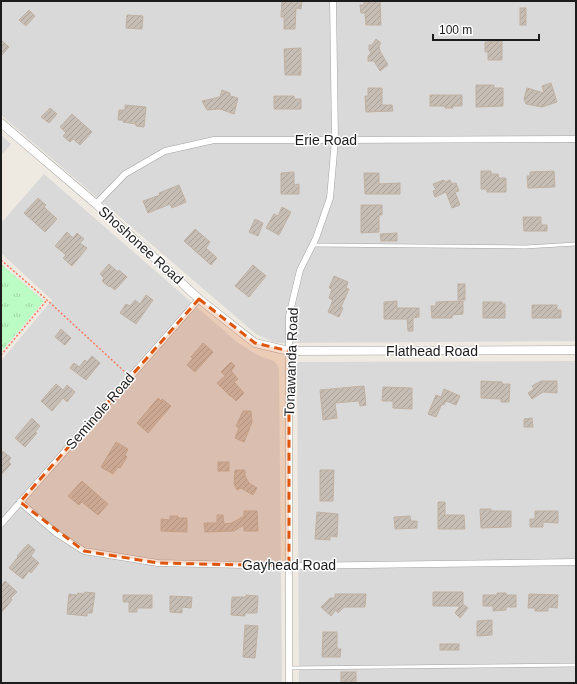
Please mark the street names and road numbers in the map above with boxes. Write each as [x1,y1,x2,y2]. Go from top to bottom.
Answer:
street label: Erie Road [295,132,357,148]
street label: Shoshonee Road [95,203,187,287]
street label: Tonawanda Road [281,307,301,417]
street label: Flathead Road [386,343,478,359]
street label: Seminole Road [63,370,137,452]
street label: Gayhead Road [242,557,336,573]

